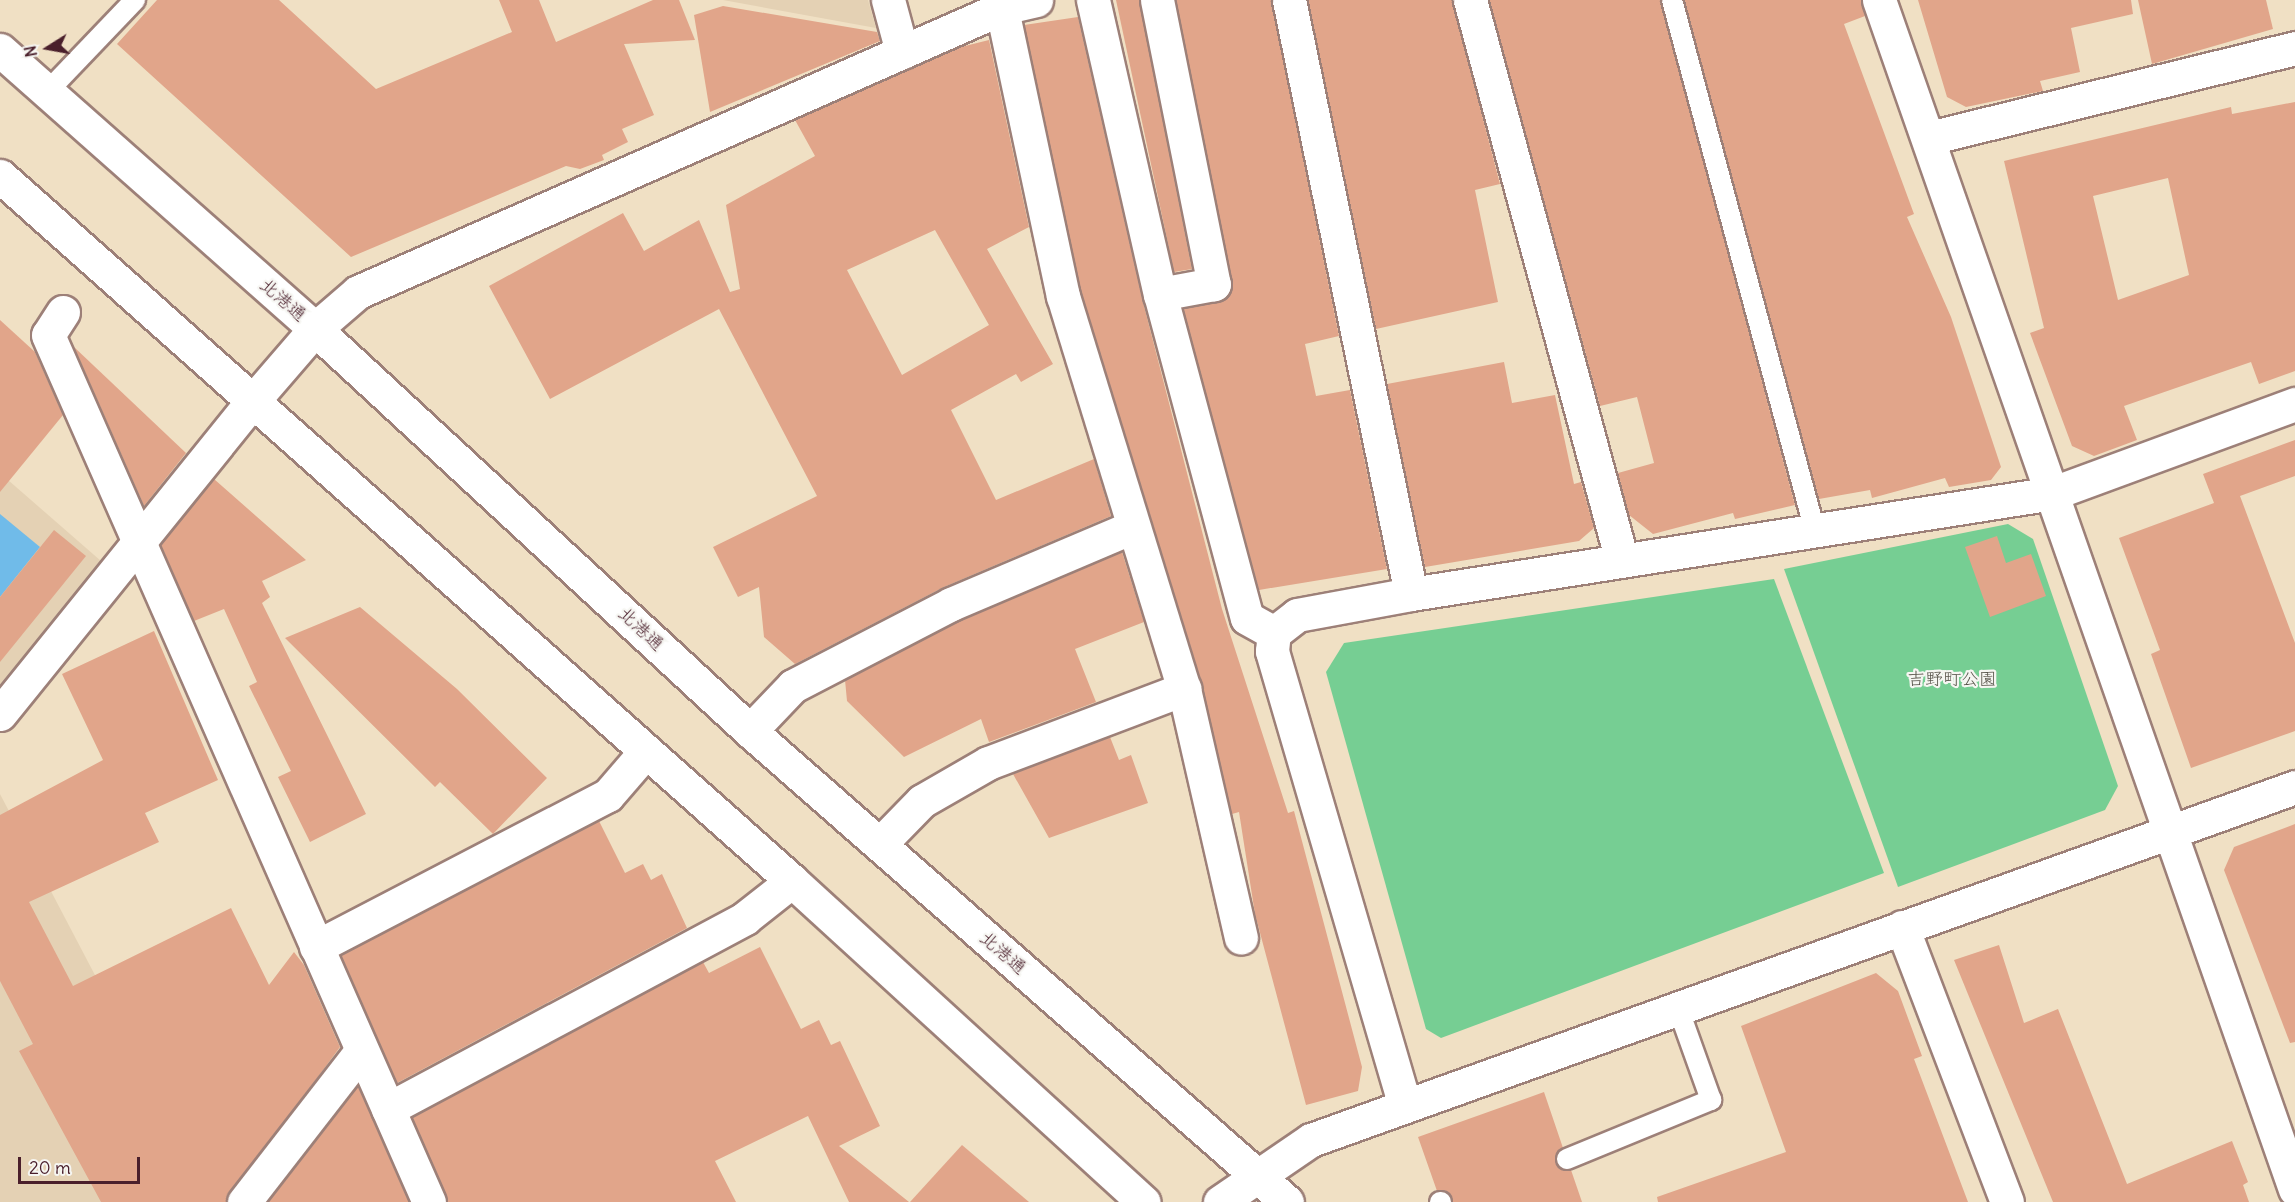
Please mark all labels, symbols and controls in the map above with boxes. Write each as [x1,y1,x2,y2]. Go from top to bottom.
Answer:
north arrow [18,18,78,78]
text: N [19,44,41,59]
street label: 北港通 [256,274,310,326]
street label: 北港通 [614,603,668,655]
park label: 吉野町公園 [1907,668,1997,690]
street label: 北港通 [976,927,1030,979]
scale bar [21,1145,142,1183]
text: 20 m [29,1156,71,1179]

